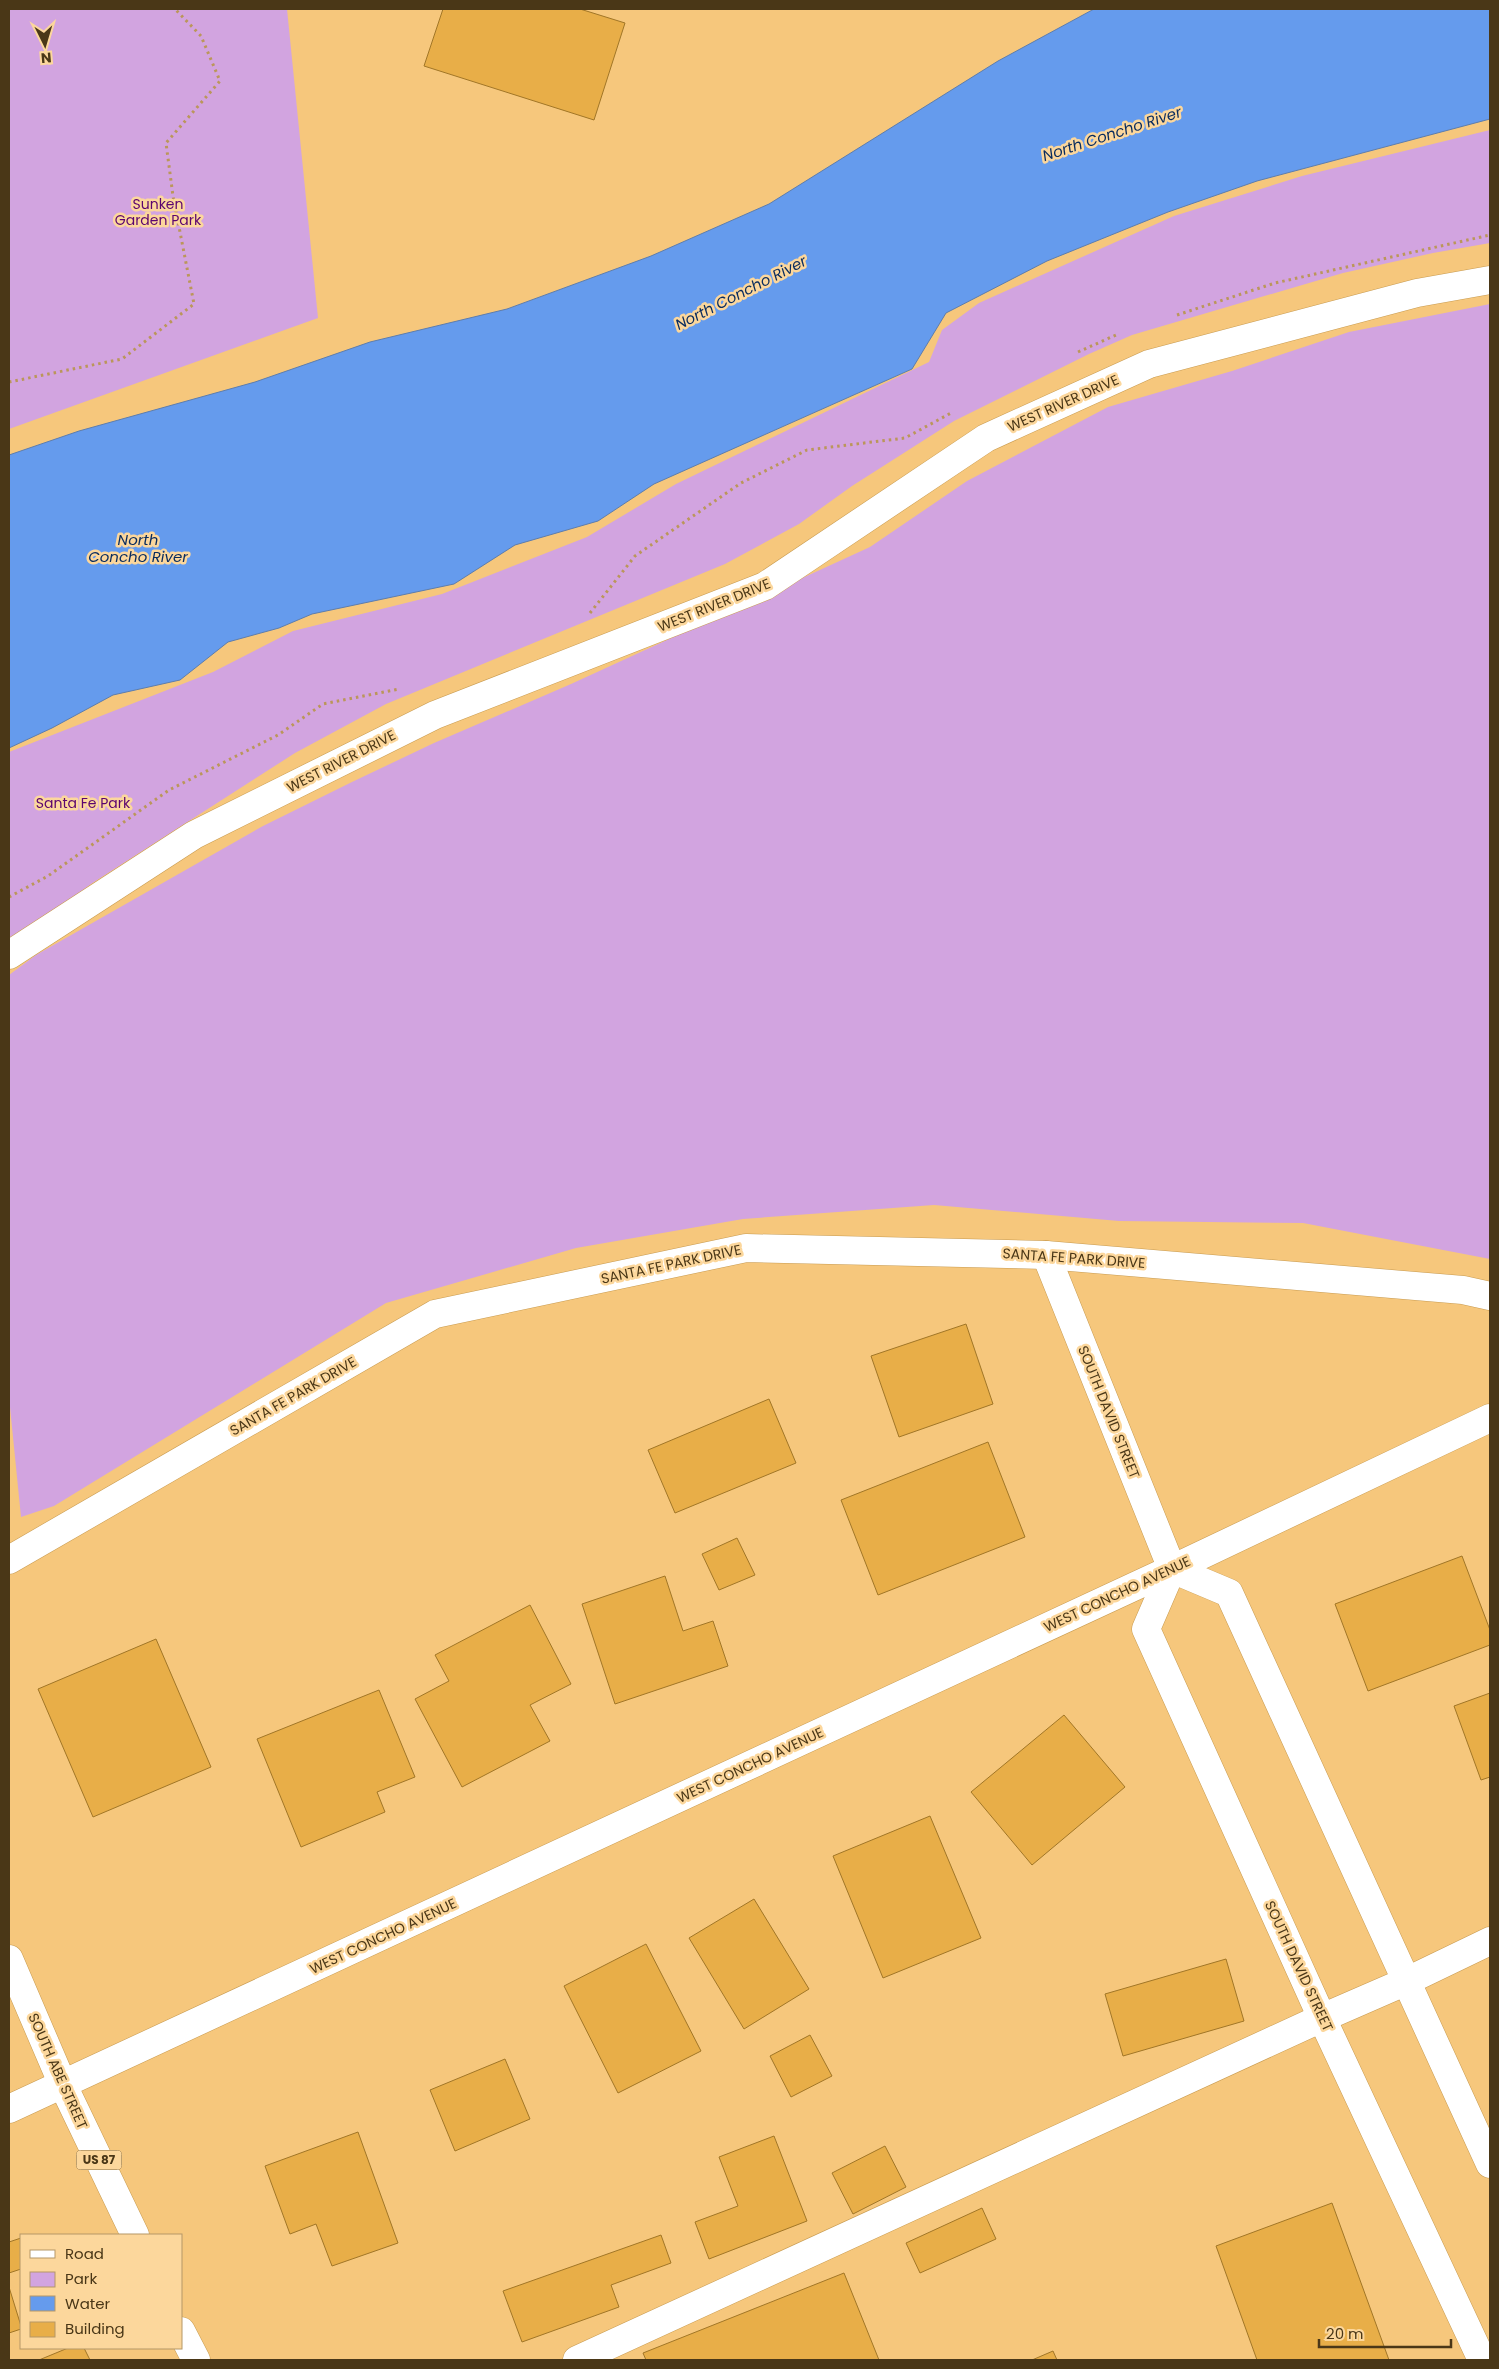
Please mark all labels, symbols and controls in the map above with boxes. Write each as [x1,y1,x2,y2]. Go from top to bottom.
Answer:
north arrow [20,20,70,70]
text: N [40,48,52,68]
water label: North Concho River [1040,101,1184,166]
park label: Sunken Garden Park [115,194,202,230]
water label: North Concho River [671,250,810,335]
street label: WEST RIVER DRIVE [1004,370,1122,436]
water label: North Concho River [88,529,188,567]
street label: WEST RIVER DRIVE [655,573,773,637]
street label: WEST RIVER DRIVE [283,725,399,797]
park label: Santa Fe Park [36,793,131,813]
street label: SANTA FE PARK DRIVE [599,1239,743,1289]
street label: SANTA FE PARK DRIVE [1002,1243,1146,1273]
street label: SOUTH DAVID STREET [1073,1343,1145,1482]
street label: SANTA FE PARK DRIVE [226,1352,360,1440]
street label: WEST CONCHO AVENUE [1040,1551,1194,1637]
street label: WEST CONCHO AVENUE [673,1722,827,1808]
street label: WEST CONCHO AVENUE [306,1893,460,1979]
street label: SOUTH DAVID STREET [1260,1898,1338,2035]
street label: SOUTH ABE STREET [23,2010,93,2132]
road number: US 87 [76,2150,122,2170]
legend [20,2234,182,2349]
text: Road [65,2243,104,2264]
text: Park [65,2268,97,2289]
text: Water [65,2293,111,2314]
scale bar [1319,2316,1452,2348]
text: Building [65,2318,125,2339]
text: 20 m [1326,2323,1364,2344]

